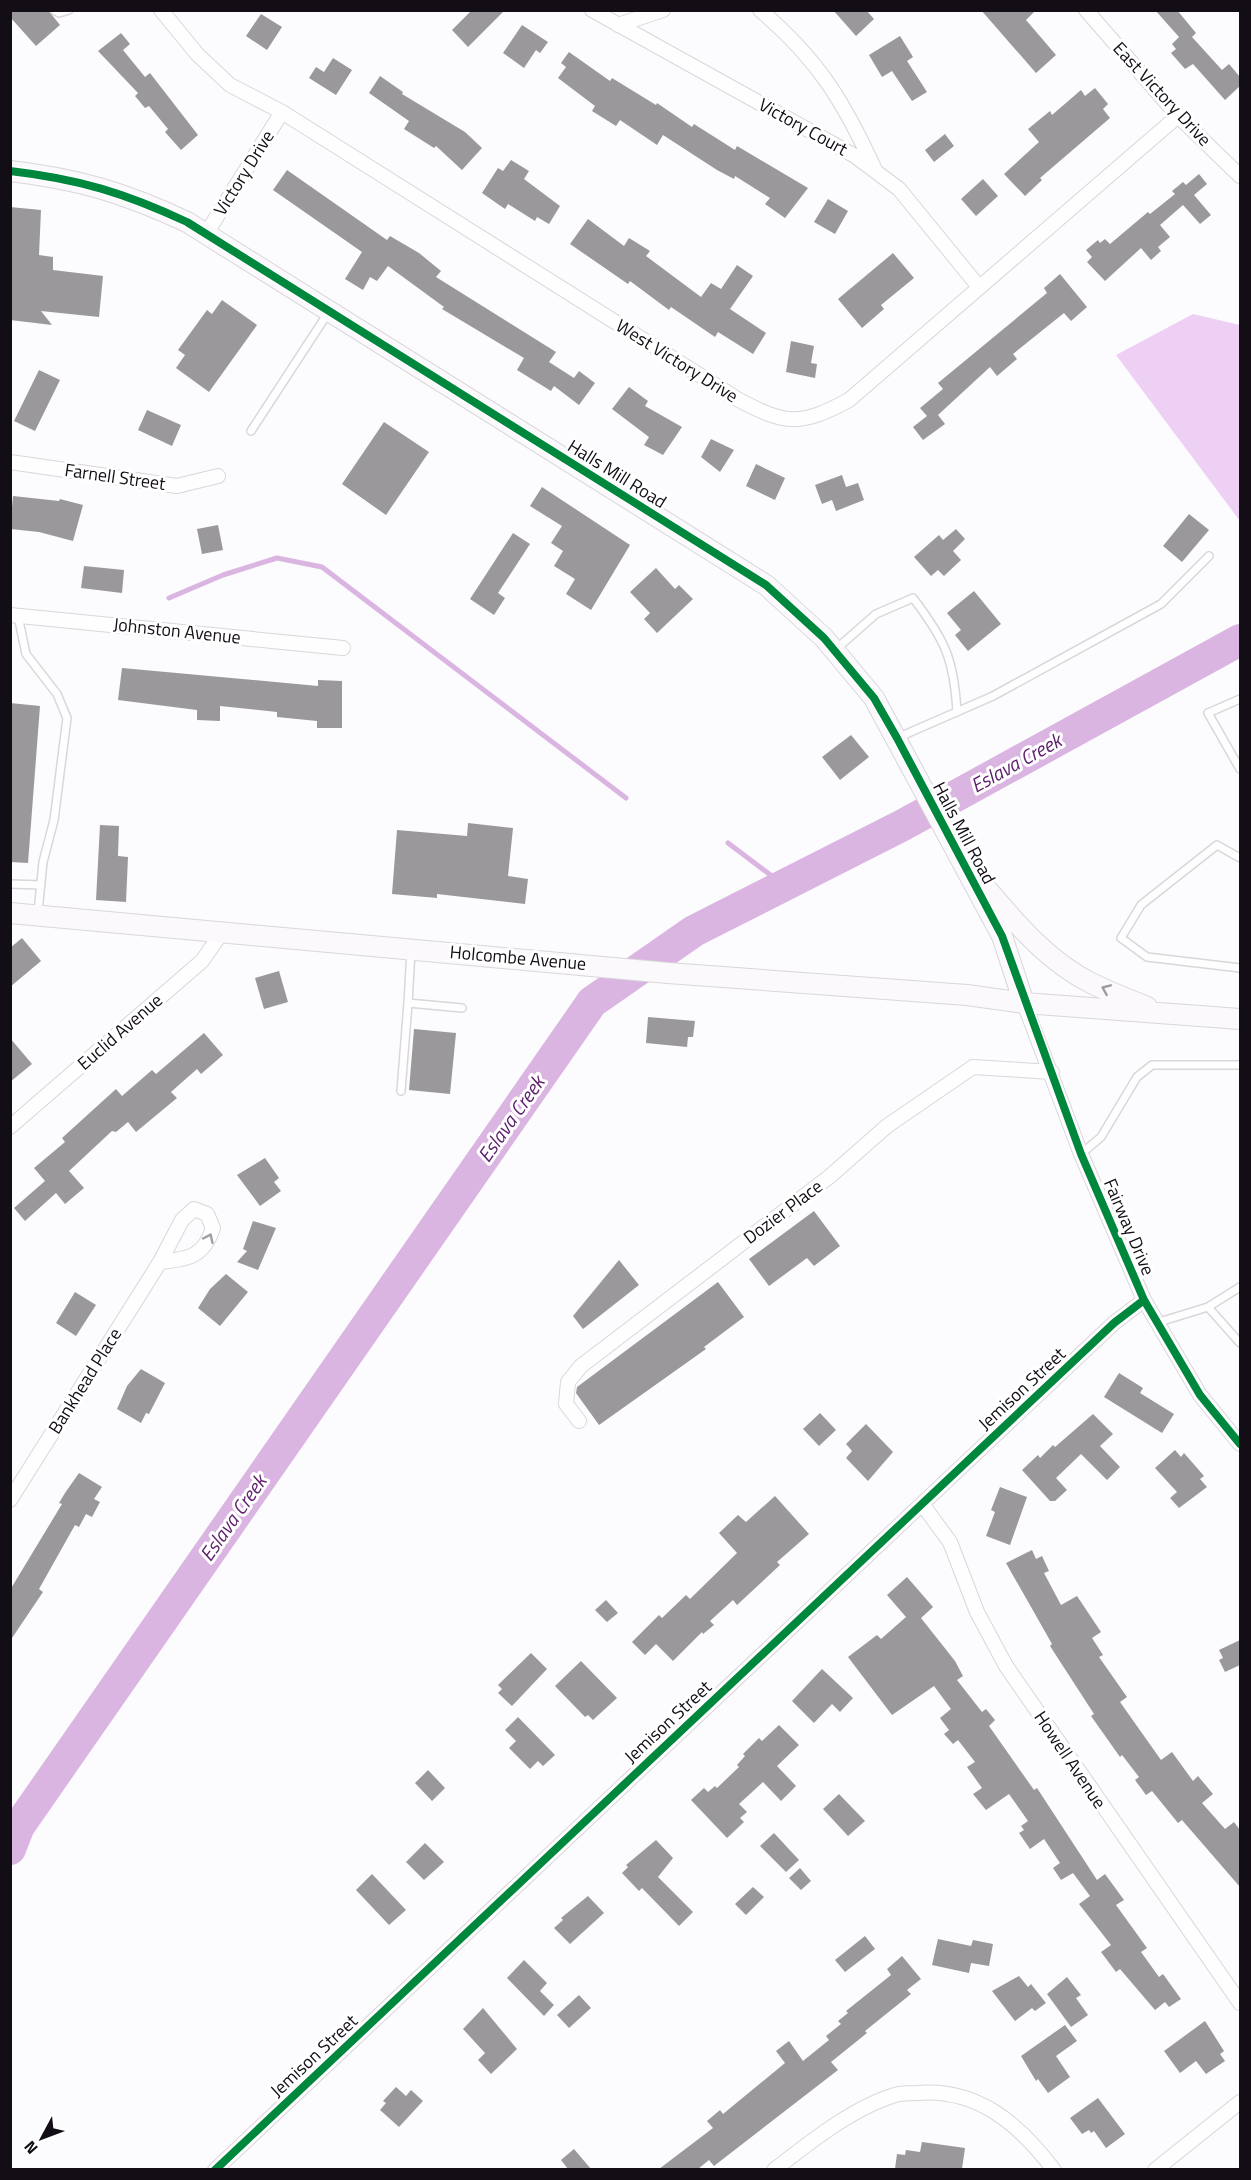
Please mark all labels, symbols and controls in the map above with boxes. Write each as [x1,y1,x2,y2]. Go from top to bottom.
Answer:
street label: East Victory Drive [1107,35,1218,152]
street label: Victory Court [754,91,853,162]
street label: Victory Drive [207,125,281,221]
street label: West Victory Drive [611,312,744,409]
street label: Halls Mill Road [563,432,672,515]
street label: Farnell Street [63,456,168,497]
street label: Johnston Avenue [112,610,242,651]
water label: Eslava Creek [965,724,1069,800]
street label: Halls Mill Road [926,777,1003,889]
street label: Holcombe Avenue [449,938,587,977]
one-way arrow [1102,985,1113,997]
street label: Euclid Avenue [71,987,168,1076]
water label: Eslava Creek [469,1067,553,1168]
street label: Dozier Place [737,1173,828,1250]
street label: Fairway Drive [1097,1174,1162,1279]
one-way arrow [201,1234,213,1245]
street label: Bankhead Place [41,1323,128,1439]
street label: Jemison Street [972,1340,1072,1436]
water label: Eslava Creek [191,1466,275,1567]
street label: Jemison Street [618,1673,718,1769]
street label: Howell Avenue [1028,1705,1113,1814]
street label: Jemison Street [264,2007,364,2103]
north arrow [12,2108,72,2168]
text: N [18,2136,43,2160]

